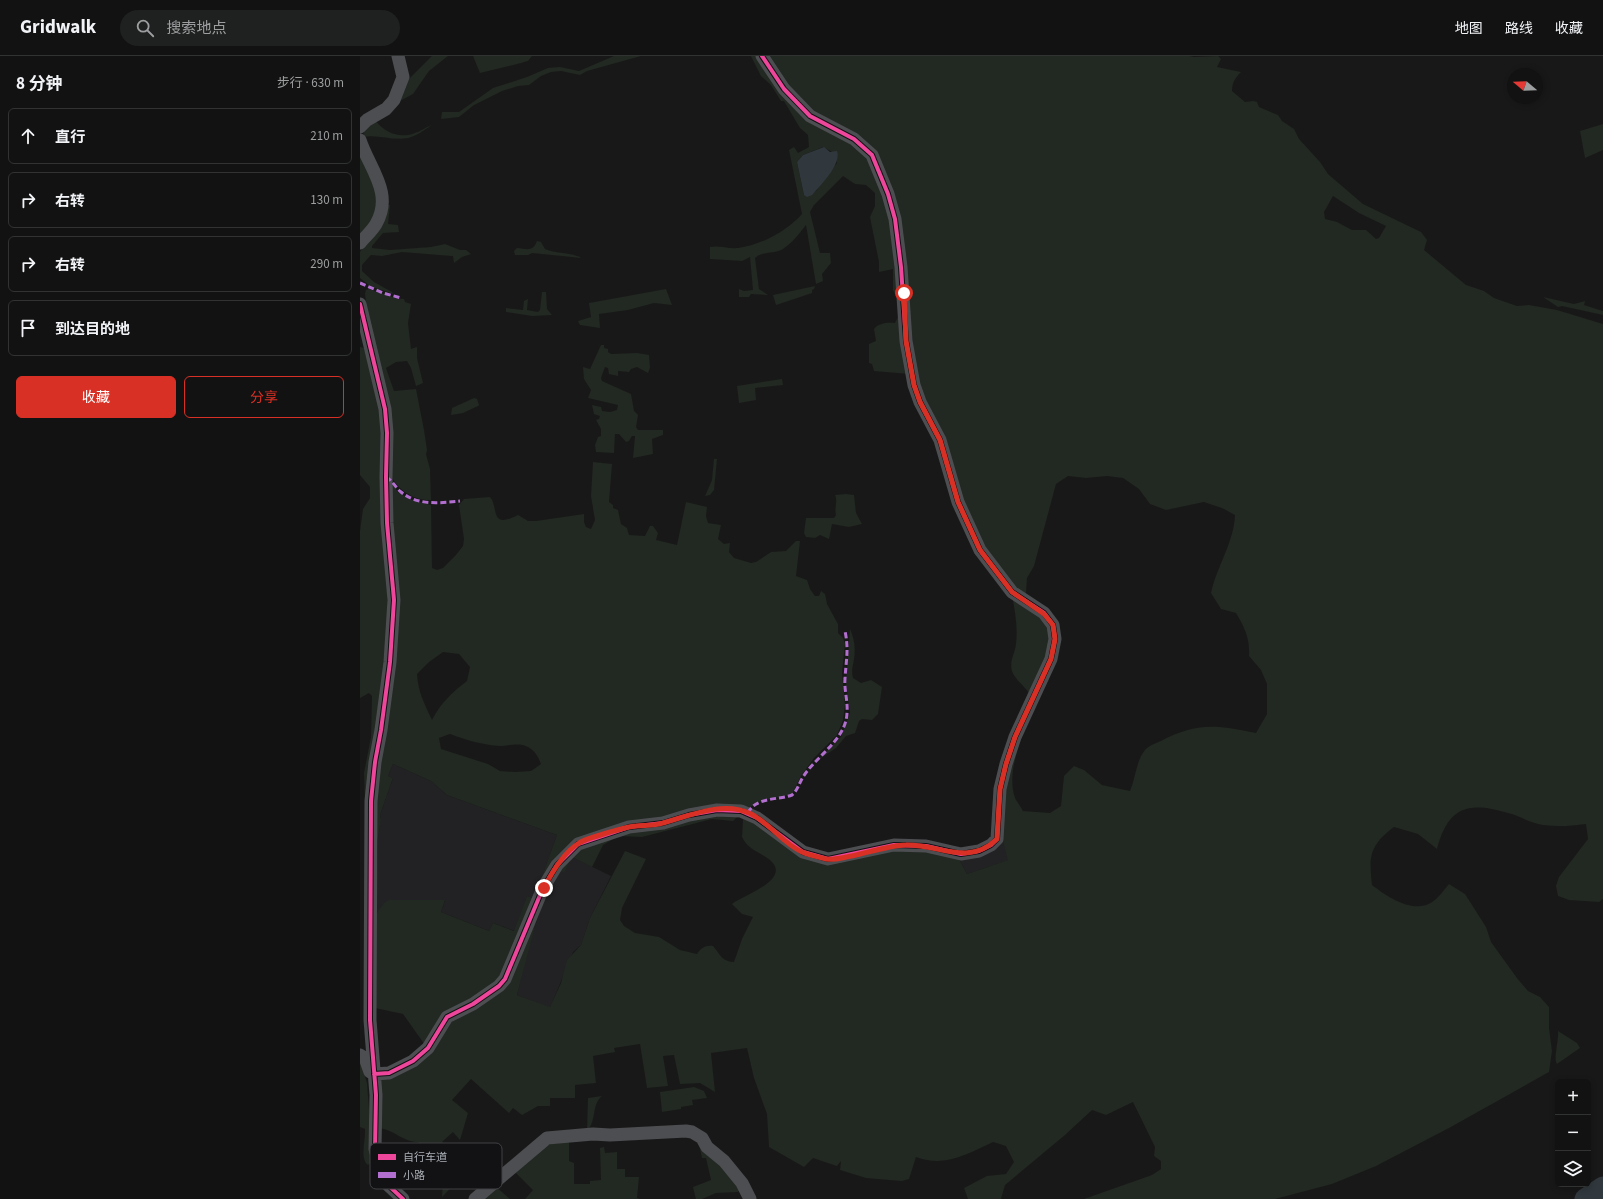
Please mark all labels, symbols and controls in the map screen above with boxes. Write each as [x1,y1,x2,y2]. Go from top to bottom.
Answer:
search box [120,10,400,46]
text: Gridwalk [20,14,96,41]
icon: search [134,17,156,39]
text: 搜索地点 [166,18,226,39]
text: 地图 [1455,19,1483,39]
text: 路线 [1505,19,1533,39]
text: 收藏 [1555,19,1583,39]
north arrow [1507,68,1543,104]
text: 8 分钟 [16,72,62,96]
text: 步行 · 630 m [277,74,344,92]
icon: ahead [17,125,39,147]
text: 直行 [55,127,85,148]
text: 210 m [310,127,343,145]
icon: right [17,189,39,211]
text: 右转 [55,191,85,212]
text: 130 m [310,191,343,209]
icon: right [17,253,39,275]
text: 右转 [55,255,85,276]
text: 290 m [310,255,343,273]
route start [895,284,913,302]
icon: arrive [17,317,39,339]
text: 到达目的地 [55,319,130,340]
button: 收藏 [16,376,176,418]
button: 分享 [184,376,344,418]
route end [535,879,553,897]
map controls [1555,1079,1591,1187]
button: + [1555,1079,1591,1115]
button: − [1555,1115,1591,1151]
legend [370,1143,502,1189]
text: 自行车道 [403,1150,447,1165]
button: layers [1555,1151,1591,1187]
text: 小路 [403,1168,425,1183]

